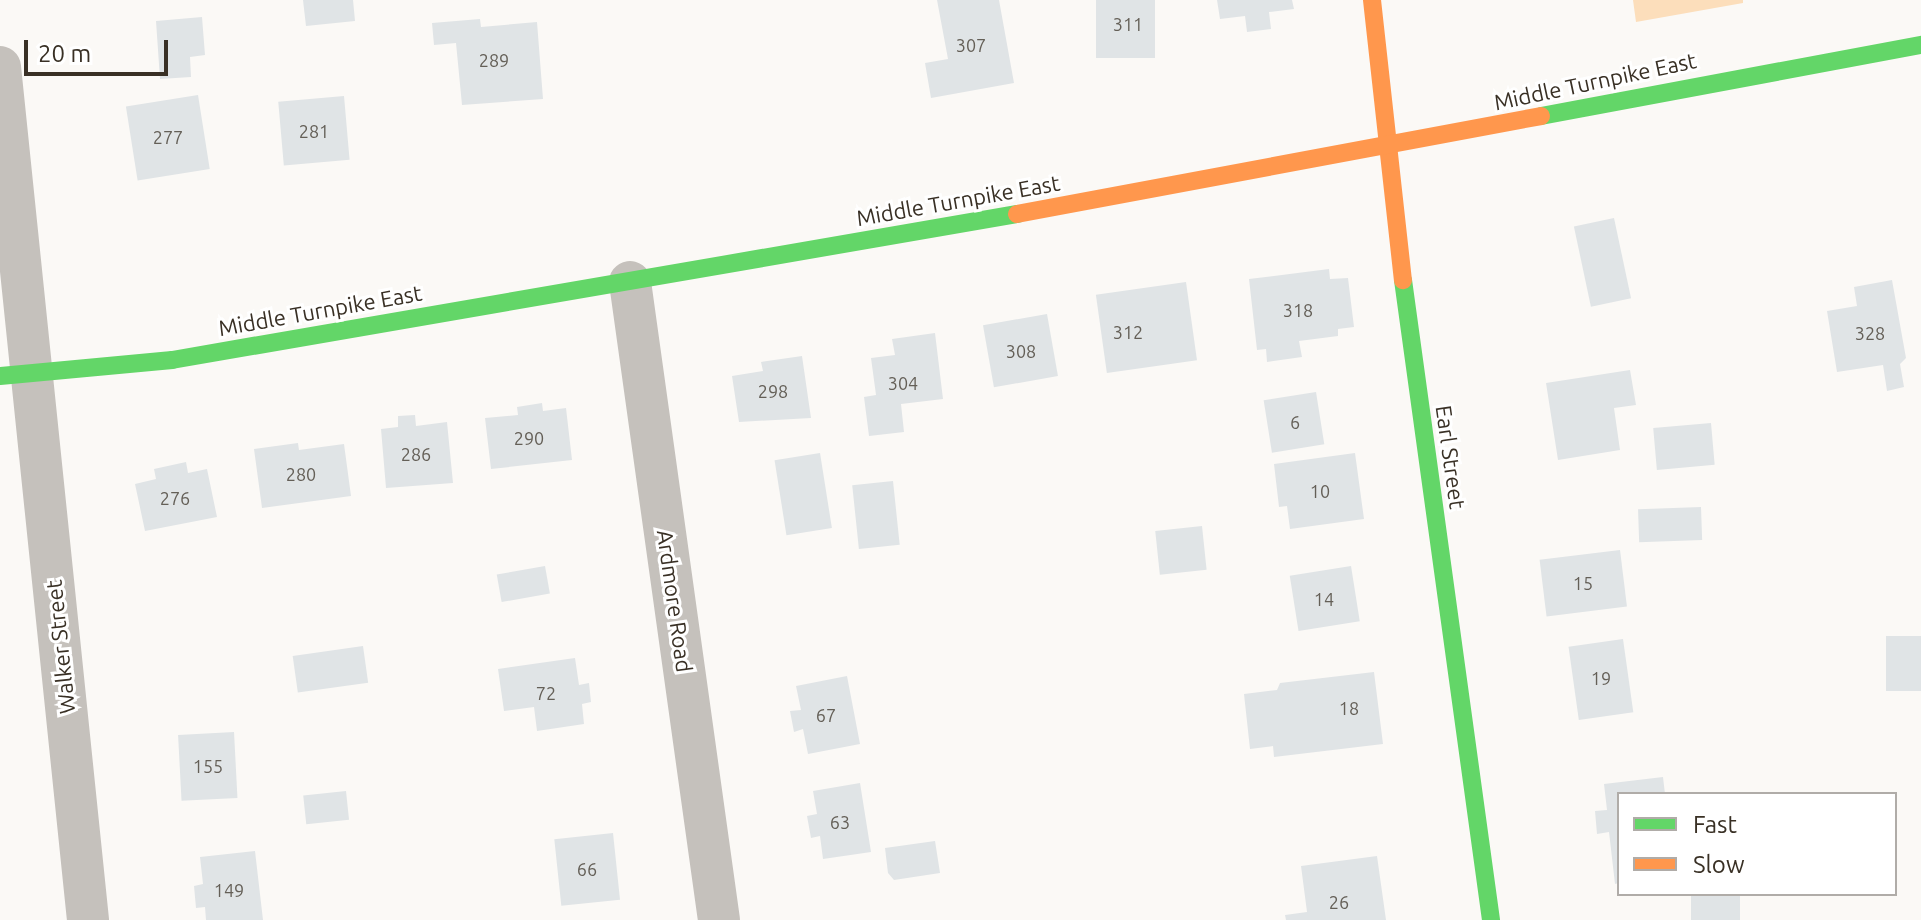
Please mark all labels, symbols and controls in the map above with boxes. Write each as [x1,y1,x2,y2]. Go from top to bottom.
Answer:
house number: 311 [1113,13,1143,35]
scale bar [28,24,172,74]
house number: 307 [956,34,986,56]
text: 20 m [38,40,91,67]
street label: Middle Turnpike East [1491,47,1699,115]
house number: 289 [479,49,509,71]
house number: 281 [299,120,329,142]
house number: 277 [153,126,183,148]
street label: Middle Turnpike East [854,169,1062,231]
street label: Middle Turnpike East [216,279,424,341]
house number: 318 [1283,299,1313,321]
house number: 312 [1113,321,1143,343]
house number: 328 [1855,322,1885,344]
house number: 308 [1006,340,1036,362]
house number: 304 [888,372,918,394]
house number: 298 [758,380,788,402]
street label: Earl Street [1431,404,1471,510]
house number: 6 [1290,411,1300,433]
house number: 290 [514,427,544,449]
house number: 286 [401,443,431,465]
house number: 280 [286,463,316,485]
house number: 10 [1310,480,1330,502]
house number: 276 [160,487,190,509]
street label: Ardmore Road [652,528,698,674]
house number: 15 [1573,572,1593,594]
street label: Walker Street [40,579,80,715]
house number: 14 [1314,588,1334,610]
house number: 19 [1591,667,1611,689]
house number: 72 [536,682,556,704]
house number: 18 [1339,697,1359,719]
house number: 67 [816,704,836,726]
house number: 155 [193,755,223,777]
legend [1617,792,1897,896]
house number: 63 [830,811,850,833]
text: Fast [1693,811,1737,838]
text: Slow [1693,851,1745,878]
house number: 66 [577,858,597,880]
house number: 149 [214,879,244,901]
house number: 26 [1329,891,1349,913]

